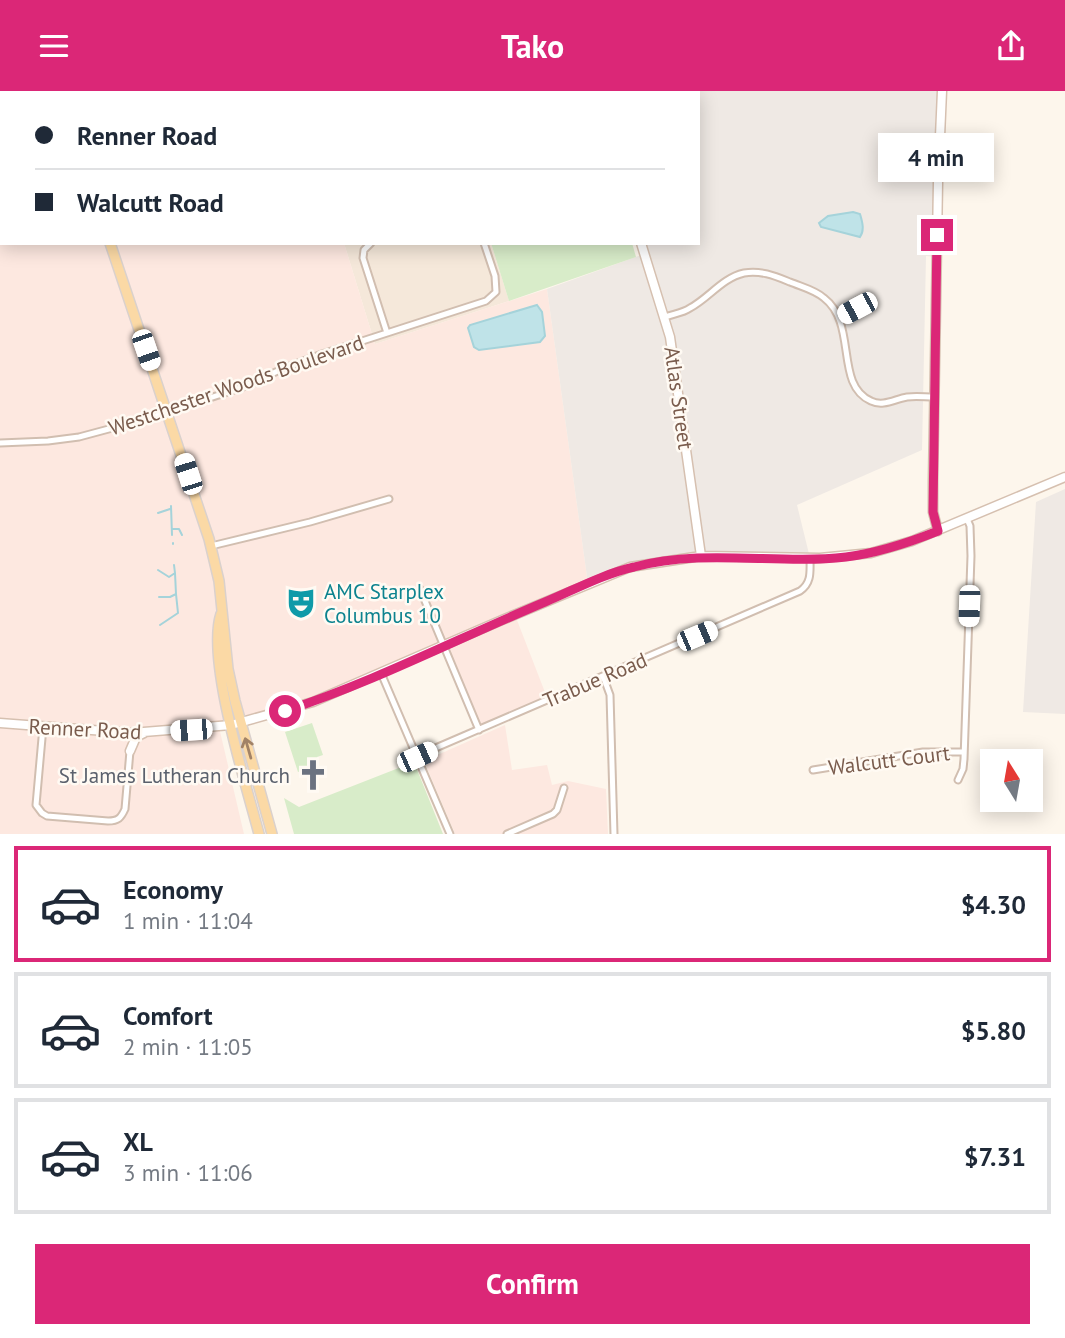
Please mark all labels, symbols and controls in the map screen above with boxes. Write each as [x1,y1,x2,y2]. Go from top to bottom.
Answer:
text: Tako [501,25,564,67]
icon: menu [35,27,73,65]
icon: share [992,27,1030,65]
text: Renner Road [77,119,217,152]
callout: 4 min [879,134,995,183]
text: 4 min [908,143,964,172]
text: Walcutt Road [77,186,224,219]
route end [921,219,953,251]
car [834,289,881,327]
car [130,327,163,373]
street label: Westchester Woods Boulevard [105,329,367,441]
street label: Atlas Street [658,345,700,451]
car [172,451,205,497]
place label: AMC Starplex Columbus 10 [324,578,444,629]
car [958,585,981,627]
theatre icon: AMC Starplex Columbus 10 [284,586,318,620]
car [674,618,721,654]
street label: Trabue Road [539,646,651,714]
route start [269,695,301,727]
street label: Renner Road [28,713,142,745]
car [170,718,213,742]
one-way arrow [241,737,254,760]
car [394,739,441,775]
street label: Walcutt Court [827,739,951,781]
north arrow [980,749,1043,812]
map controls [980,749,1043,812]
church icon: St James Lutheran Church [296,758,330,792]
place label: St James Lutheran Church [59,762,290,789]
icon: car [39,873,102,936]
text: Economy [123,873,223,906]
text: $4.30 [961,888,1026,921]
text: 1 min · 11:04 [123,906,253,935]
icon: car [39,999,102,1062]
text: Comfort [123,999,213,1032]
text: $5.80 [961,1014,1026,1047]
text: 2 min · 11:05 [123,1032,253,1061]
icon: car [39,1125,102,1188]
text: XL [123,1125,153,1158]
text: $7.31 [964,1140,1026,1173]
text: 3 min · 11:06 [123,1158,253,1187]
button: Confirm [35,1244,1030,1324]

